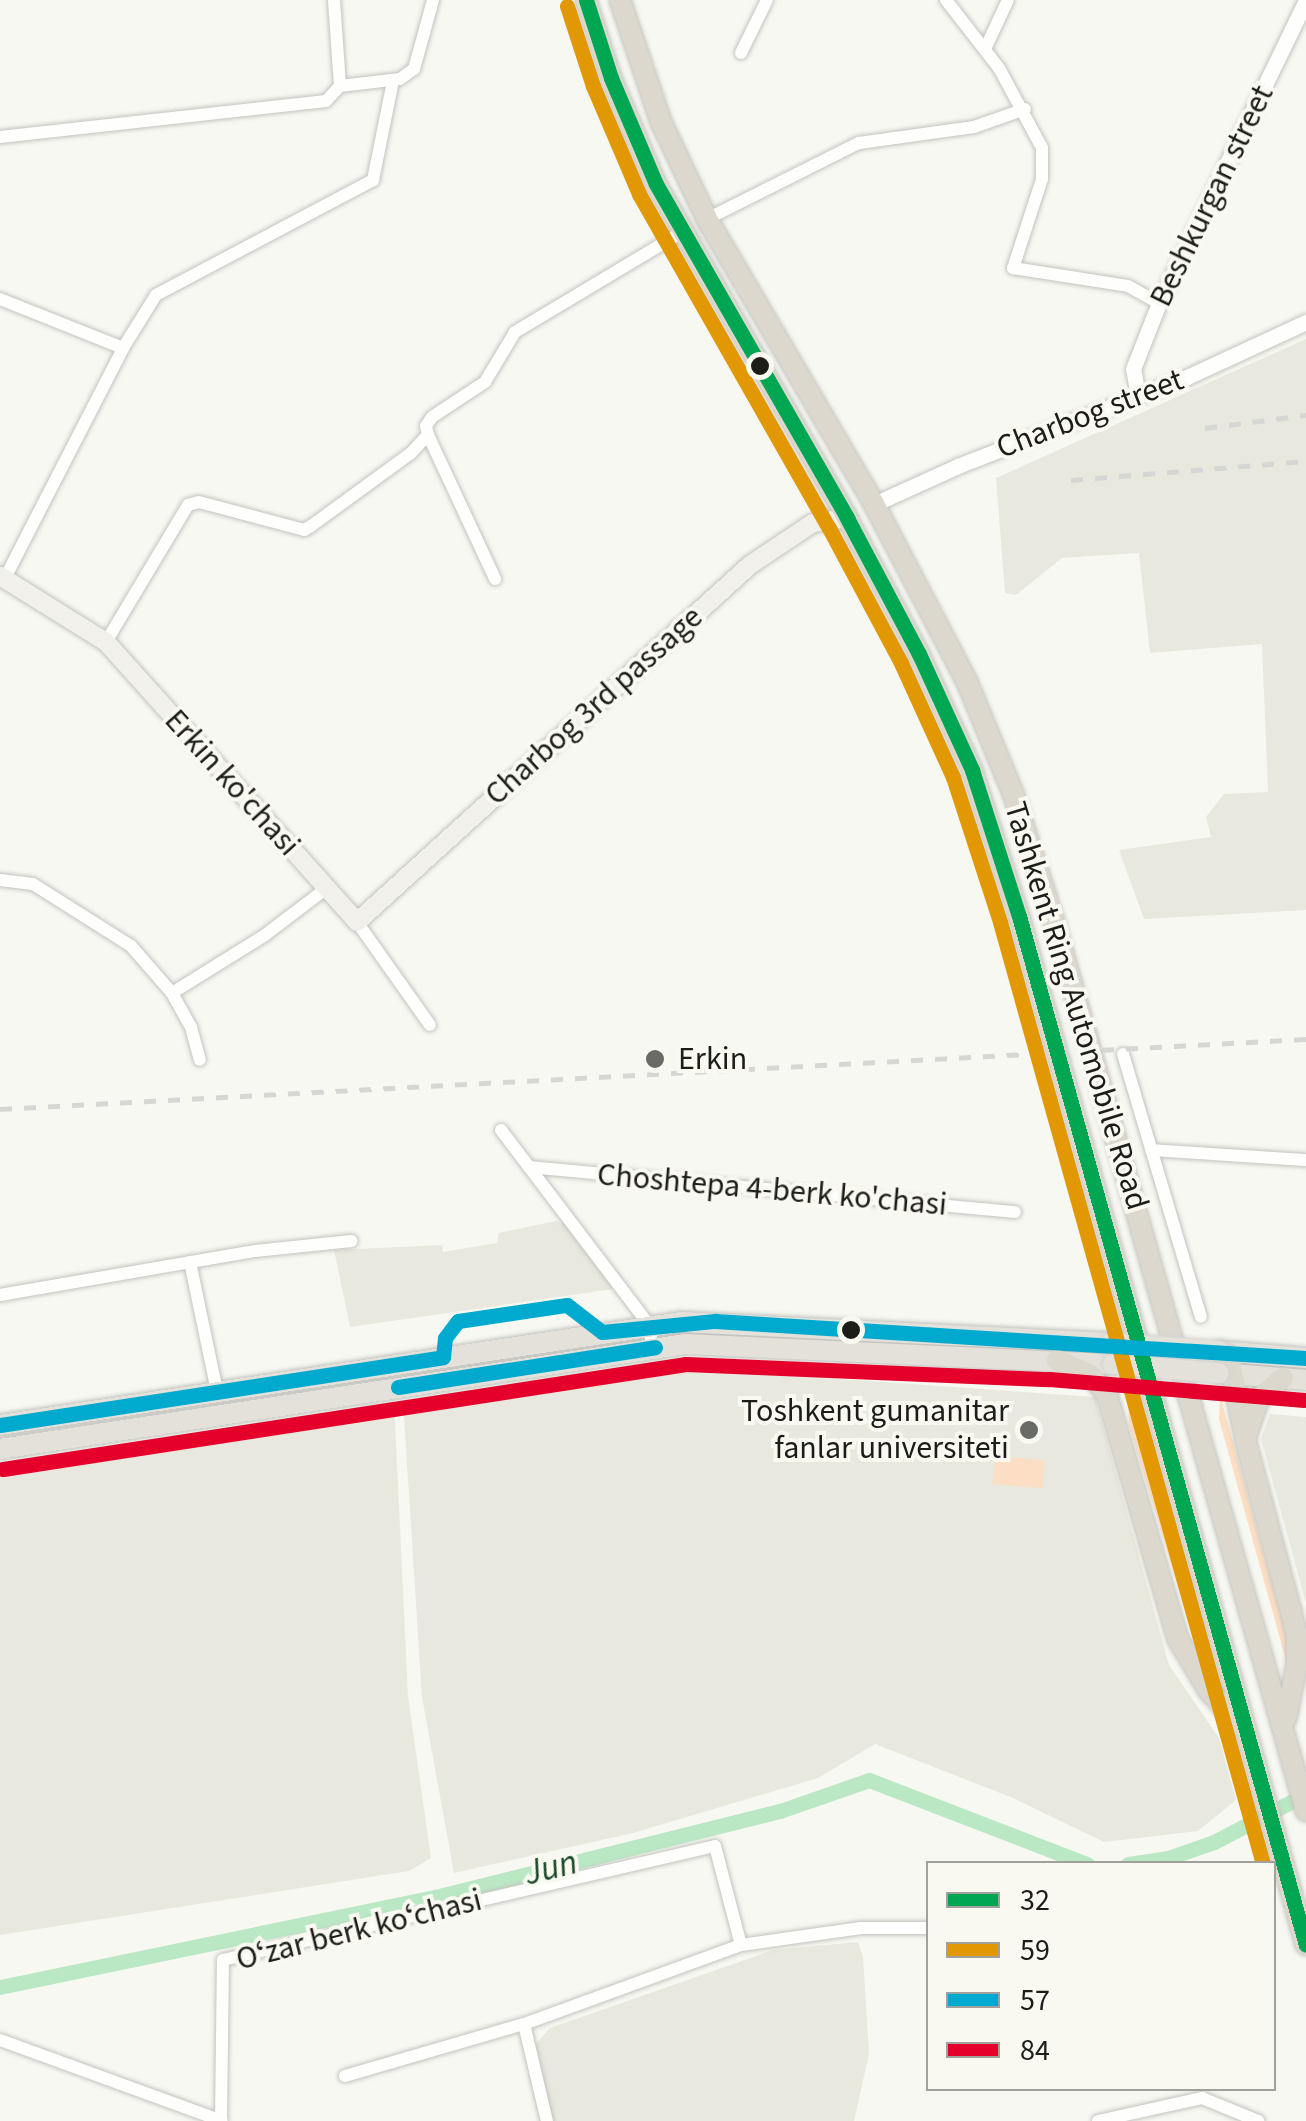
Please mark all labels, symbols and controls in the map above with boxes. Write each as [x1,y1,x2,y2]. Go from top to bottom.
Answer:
street label: Beshkurgan street [1142,79,1282,313]
unlabelled marker [750,356,770,376]
street label: Charbog street [991,361,1189,467]
street label: Charbog 3rd passage [477,598,711,814]
street label: Erkin ko'chasi [156,702,308,864]
street label: Tashkent Ring Automobile Road [996,797,1156,1215]
place label: Erkin [678,1040,747,1078]
marker: Erkin [642,1046,668,1072]
street label: Choshtepa 4-berk ko'chasi [596,1156,948,1224]
unlabelled marker [841,1320,861,1340]
place label: Toshkent gumanitar fanlar universiteti [741,1393,1009,1468]
marker: Toshkent gumanitar fanlar universiteti [1018,1419,1040,1441]
water label: Jun [520,1841,582,1895]
legend [926,1861,1276,2091]
text: 32 [1020,1879,1050,1922]
street label: Oʻzar berk koʻchasi [232,1881,486,1979]
text: 59 [1020,1929,1050,1972]
text: 57 [1020,1979,1050,2022]
text: 84 [1020,2029,1050,2072]

